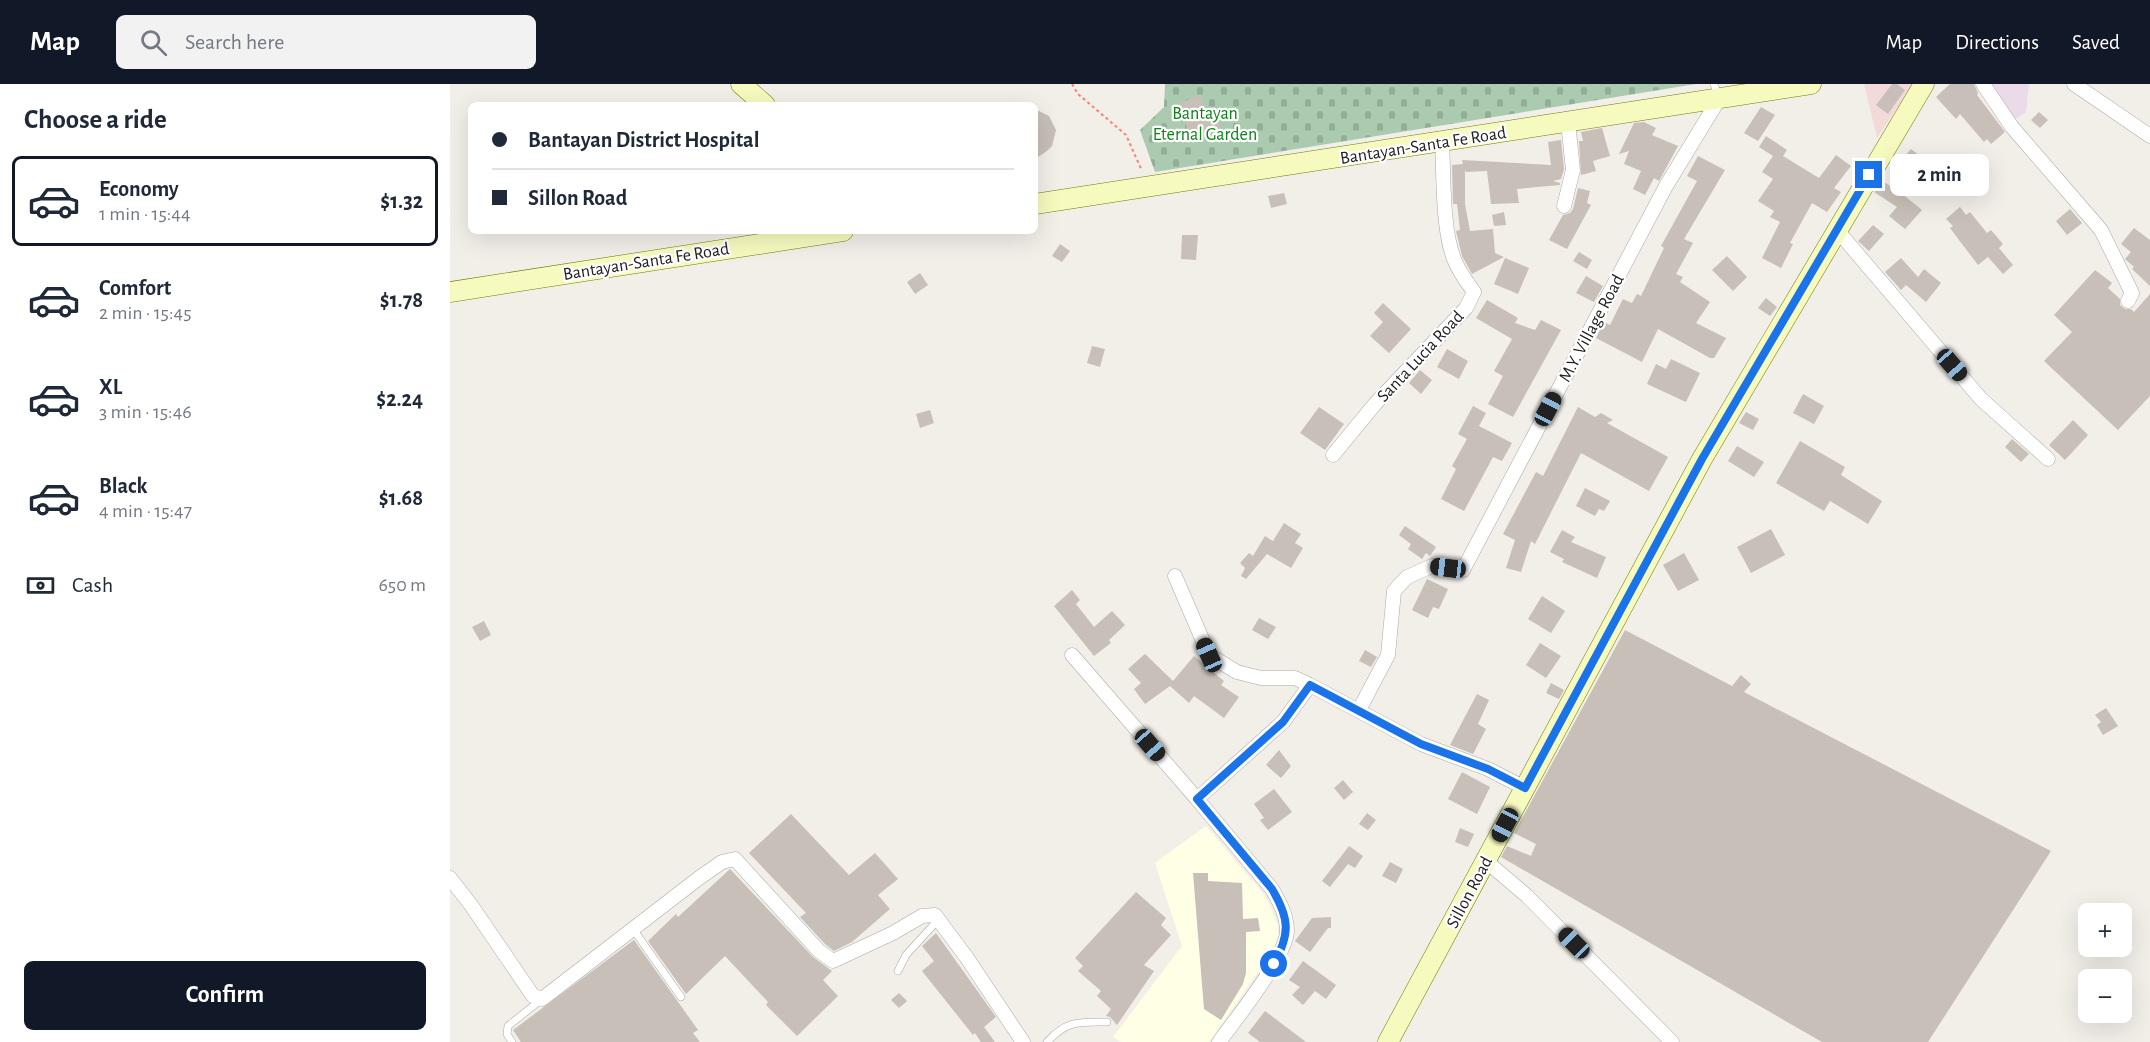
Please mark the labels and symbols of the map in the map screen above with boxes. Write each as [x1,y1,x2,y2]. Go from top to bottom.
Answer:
park label: Bantayan Eternal Garden [1153,105,1257,144]
street label: Bantayan-Santa Fe Road [1339,124,1508,168]
callout: 2 min [1890,154,1989,196]
route end [1855,161,1882,188]
street label: Bantayan-Santa Fe Road [562,240,731,284]
street label: M.Y. Village Road [1556,272,1628,385]
street label: Santa Lucia Road [1374,308,1467,406]
car [1933,346,1971,384]
car [1532,389,1564,429]
car [1429,557,1467,579]
car [1193,635,1225,675]
car [1131,726,1169,764]
car [1489,805,1521,845]
street label: Sillon Road [1444,854,1496,931]
car [1555,924,1593,962]
route start [1260,950,1287,977]

